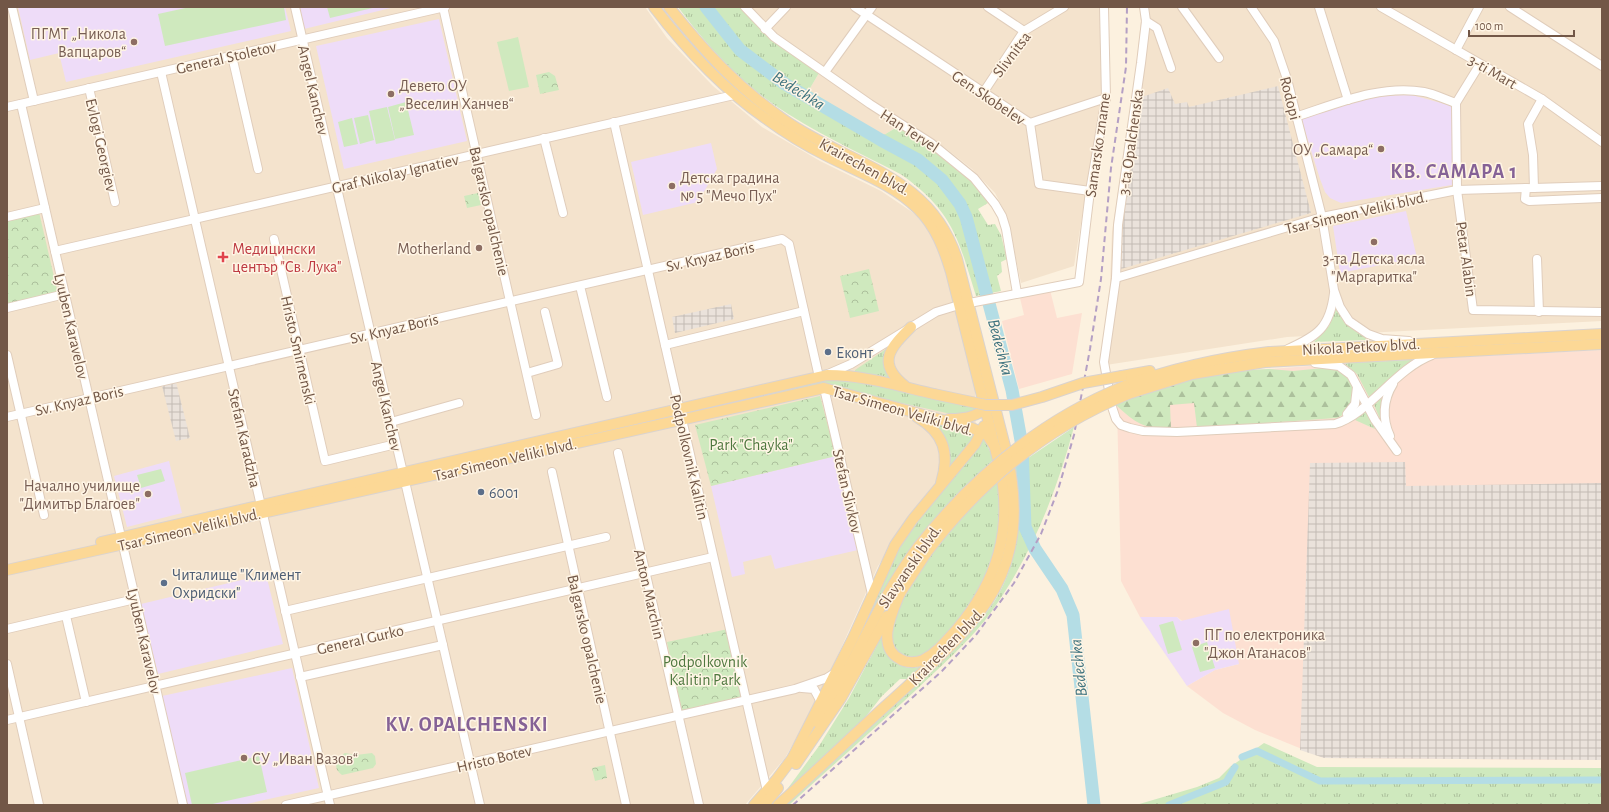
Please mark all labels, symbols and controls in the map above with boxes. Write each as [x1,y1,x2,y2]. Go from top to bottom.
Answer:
scale bar [1469,12,1574,38]
text: 100 m [1475,20,1503,32]
place label: ПГМТ „Никола Вапцаров“ [31,26,126,60]
street label: Slivnitsa [990,29,1034,80]
marker: ПГМТ „Никола Вапцаров“ [129,37,139,47]
street label: General Stoletov [175,39,278,77]
street label: Angel Kanchev [295,44,331,137]
street label: 3-ti Mart [1466,52,1519,92]
water label: Bedechka [770,68,828,113]
street label: Gen.Skobelev [949,68,1028,128]
street label: Rodopi [1277,75,1303,122]
place label: Девето ОУ „Веселин Ханчев“ [399,78,514,112]
street label: 3-ta Opalchenska [1116,88,1146,196]
marker: Девето ОУ „Веселин Ханчев“ [386,89,396,99]
street label: Samarsko zname [1083,92,1113,198]
street label: Evlogi Georgiev [82,97,120,194]
street label: Han Tervel [877,106,942,156]
street label: Krairechen blvd. [817,135,912,198]
place label: ОУ „Самара“ [1293,142,1373,158]
marker: ОУ „Самара“ [1376,144,1386,154]
street label: Balgarsko opalchenie [466,145,512,277]
street label: Graf Nikolay Ignatiev [330,152,461,197]
district label: КВ. САМАРА 1 [1390,162,1518,182]
place label: Детска градина № 5 "Мечо Пух" [680,170,780,205]
marker: Детска градина № 5 "Мечо Пух" [667,181,677,191]
street label: Tsar Simeon Veliki blvd. [1283,189,1429,237]
street label: Petar Alabin [1453,220,1479,298]
marker: 3-та Детска ясла "Маргаритка" [1369,237,1379,247]
street label: Sv. Knyaz Boris [665,239,756,276]
place label: Медицински център "Св. Лука" [232,241,341,276]
place label: Motherland [397,241,471,257]
marker: Motherland [474,243,484,253]
marker: Медицински център "Св. Лука" [217,251,229,263]
place label: 3-та Детска ясла "Маргаритка" [1323,251,1425,285]
street label: Lyuben Karavelov [50,272,91,381]
street label: Hristo Smirnenski [278,294,318,406]
street label: Sv. Knyaz Boris [349,311,440,348]
water label: Bedechka [985,317,1016,377]
street label: Nikola Petkov blvd. [1301,336,1421,358]
place label: Еконт [836,345,873,361]
marker: Еконт [823,347,833,357]
street label: Angel Kanchev [368,360,404,453]
street label: Sv. Knyaz Boris [34,383,125,420]
street label: Tsar Simeon Veliki blvd. [830,383,975,439]
street label: Stefan Karadzha [225,387,263,489]
street label: Podpolkovnik Kalitin [667,393,711,522]
street label: Tsar Simeon Veliki blvd. [432,436,578,484]
park label: Park "Chayka" [709,437,793,454]
street label: Stefan Slivkov [830,448,865,535]
place label: Начално училище "Димитър Благоев" [20,478,140,512]
place label: 6001 [489,485,519,501]
marker: 6001 [476,487,486,497]
marker: Начално училище "Димитър Благоев" [143,489,153,499]
street label: Tsar Simeon Veliki blvd. [116,506,262,554]
street label: Slavyanski blvd. [875,522,945,612]
street label: Anton Marchin [631,547,667,641]
place label: Читалище "Климент Охридски" [172,567,301,601]
street label: Balgarsko opalchenie [564,573,610,705]
marker: Читалище "Климент Охридски" [159,578,169,588]
street label: Lyuben Karavelov [123,587,164,696]
street label: Krairechen blvd. [906,605,987,689]
street label: General Gurko [315,622,405,658]
place label: ПГ по електроника "Джон Атанасов" [1204,627,1325,661]
water label: Bedechka [1067,638,1090,698]
marker: ПГ по електроника "Джон Атанасов" [1191,638,1201,648]
park label: Podpolkovnik Kalitin Park [663,654,748,688]
district label: KV. OPALCHENSKI [385,715,549,735]
street label: Hristo Botev [455,743,533,775]
place label: СУ „Иван Вазов“ [252,751,358,767]
marker: СУ „Иван Вазов“ [239,753,249,763]

